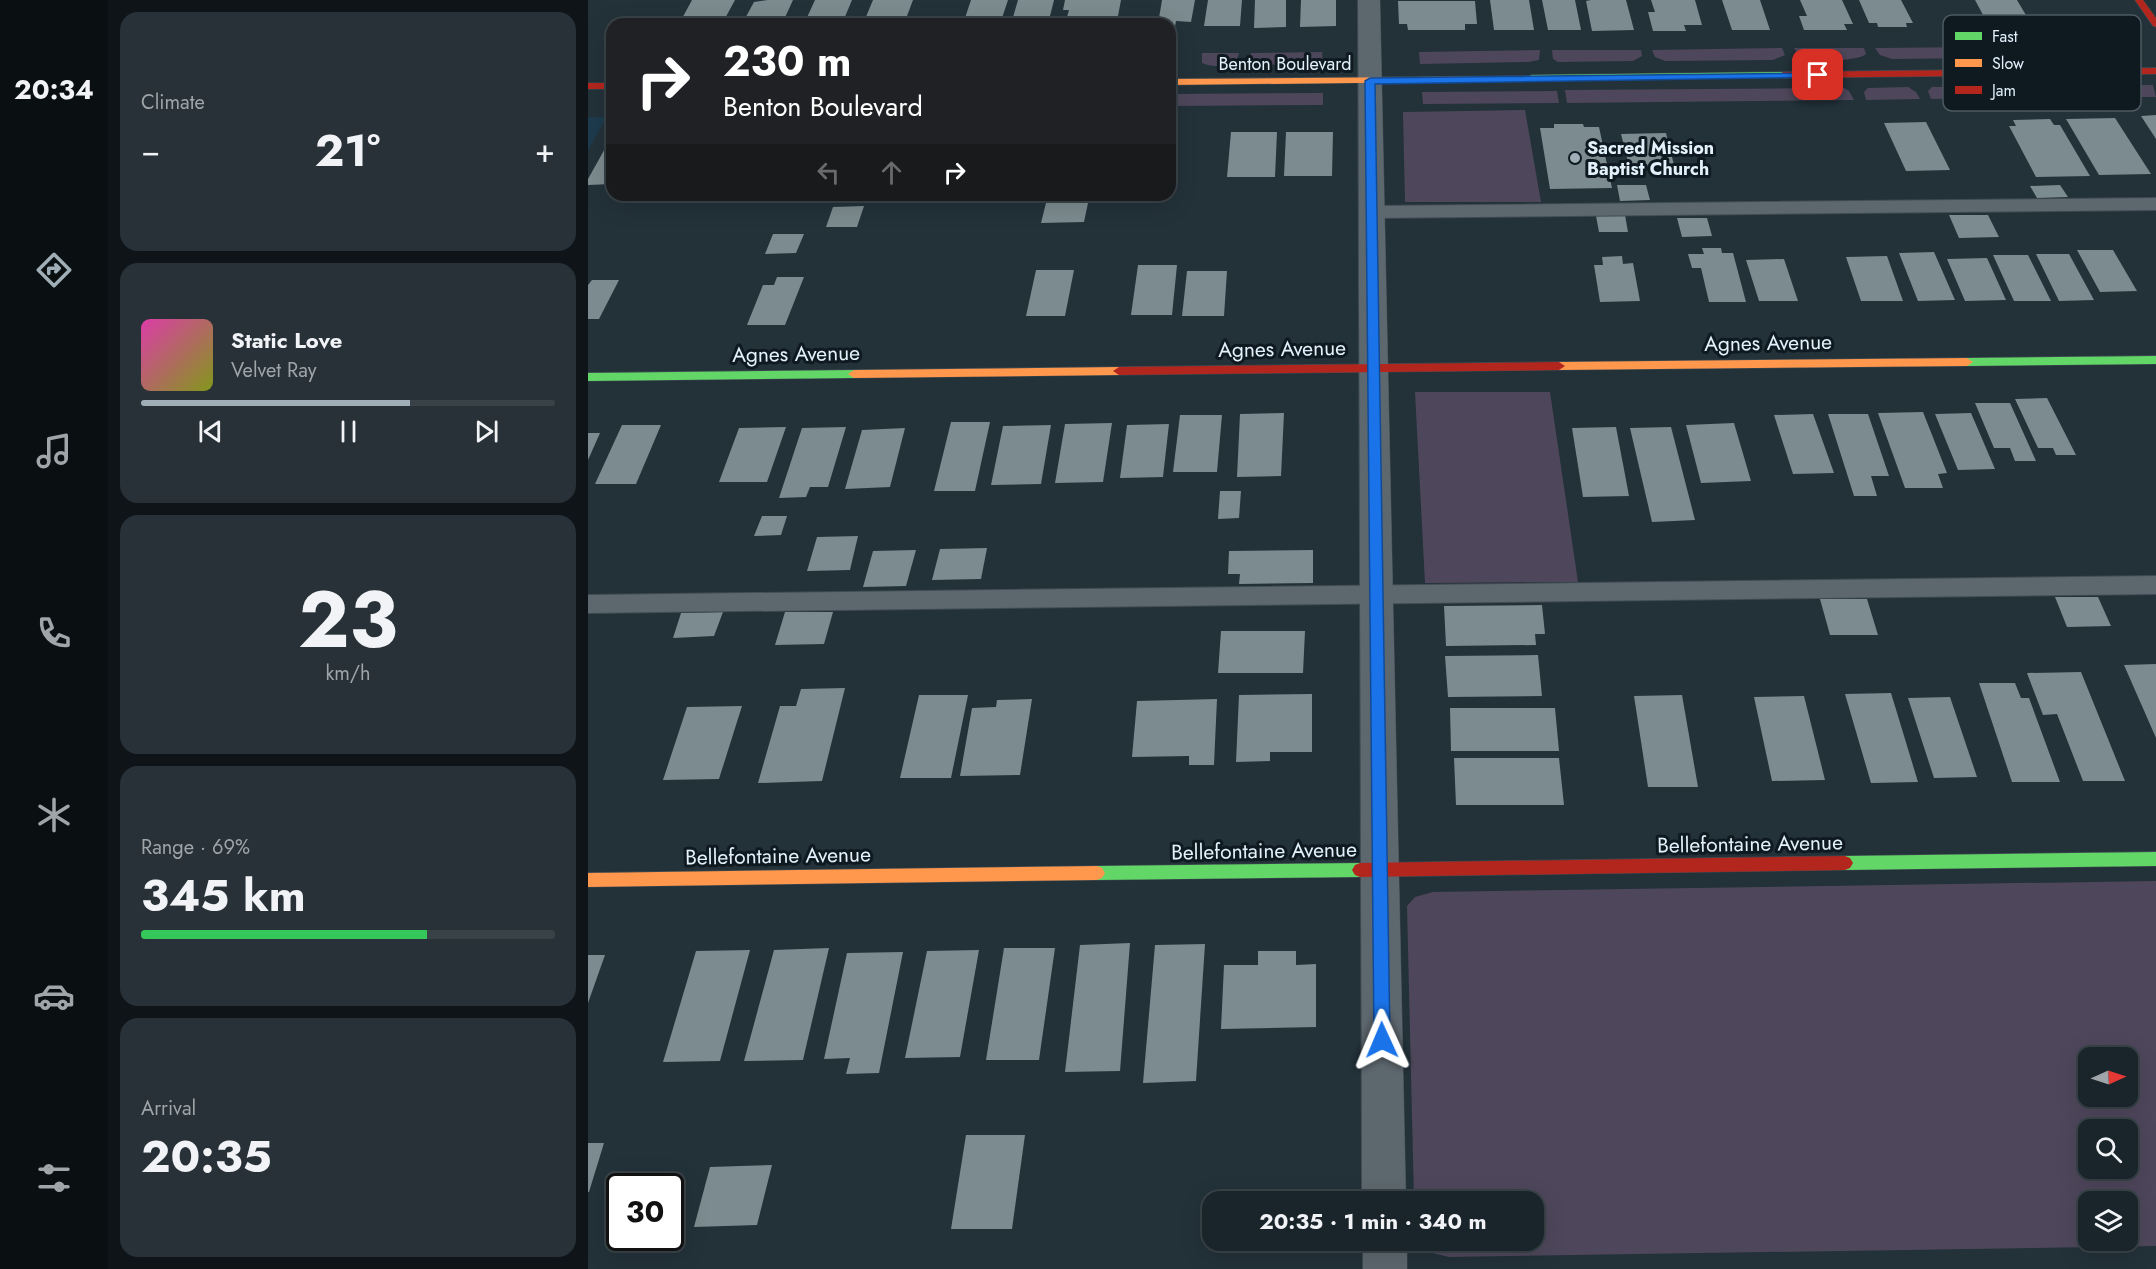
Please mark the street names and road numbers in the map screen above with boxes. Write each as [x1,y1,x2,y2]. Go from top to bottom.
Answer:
street label: Benton Boulevard [1218,51,1352,77]
street label: Agnes Avenue [1704,327,1832,359]
street label: Agnes Avenue [1218,333,1346,365]
street label: Agnes Avenue [732,338,860,370]
street label: Bellefontaine Avenue [1657,827,1843,861]
street label: Bellefontaine Avenue [1171,834,1357,868]
street label: Bellefontaine Avenue [685,839,871,873]

